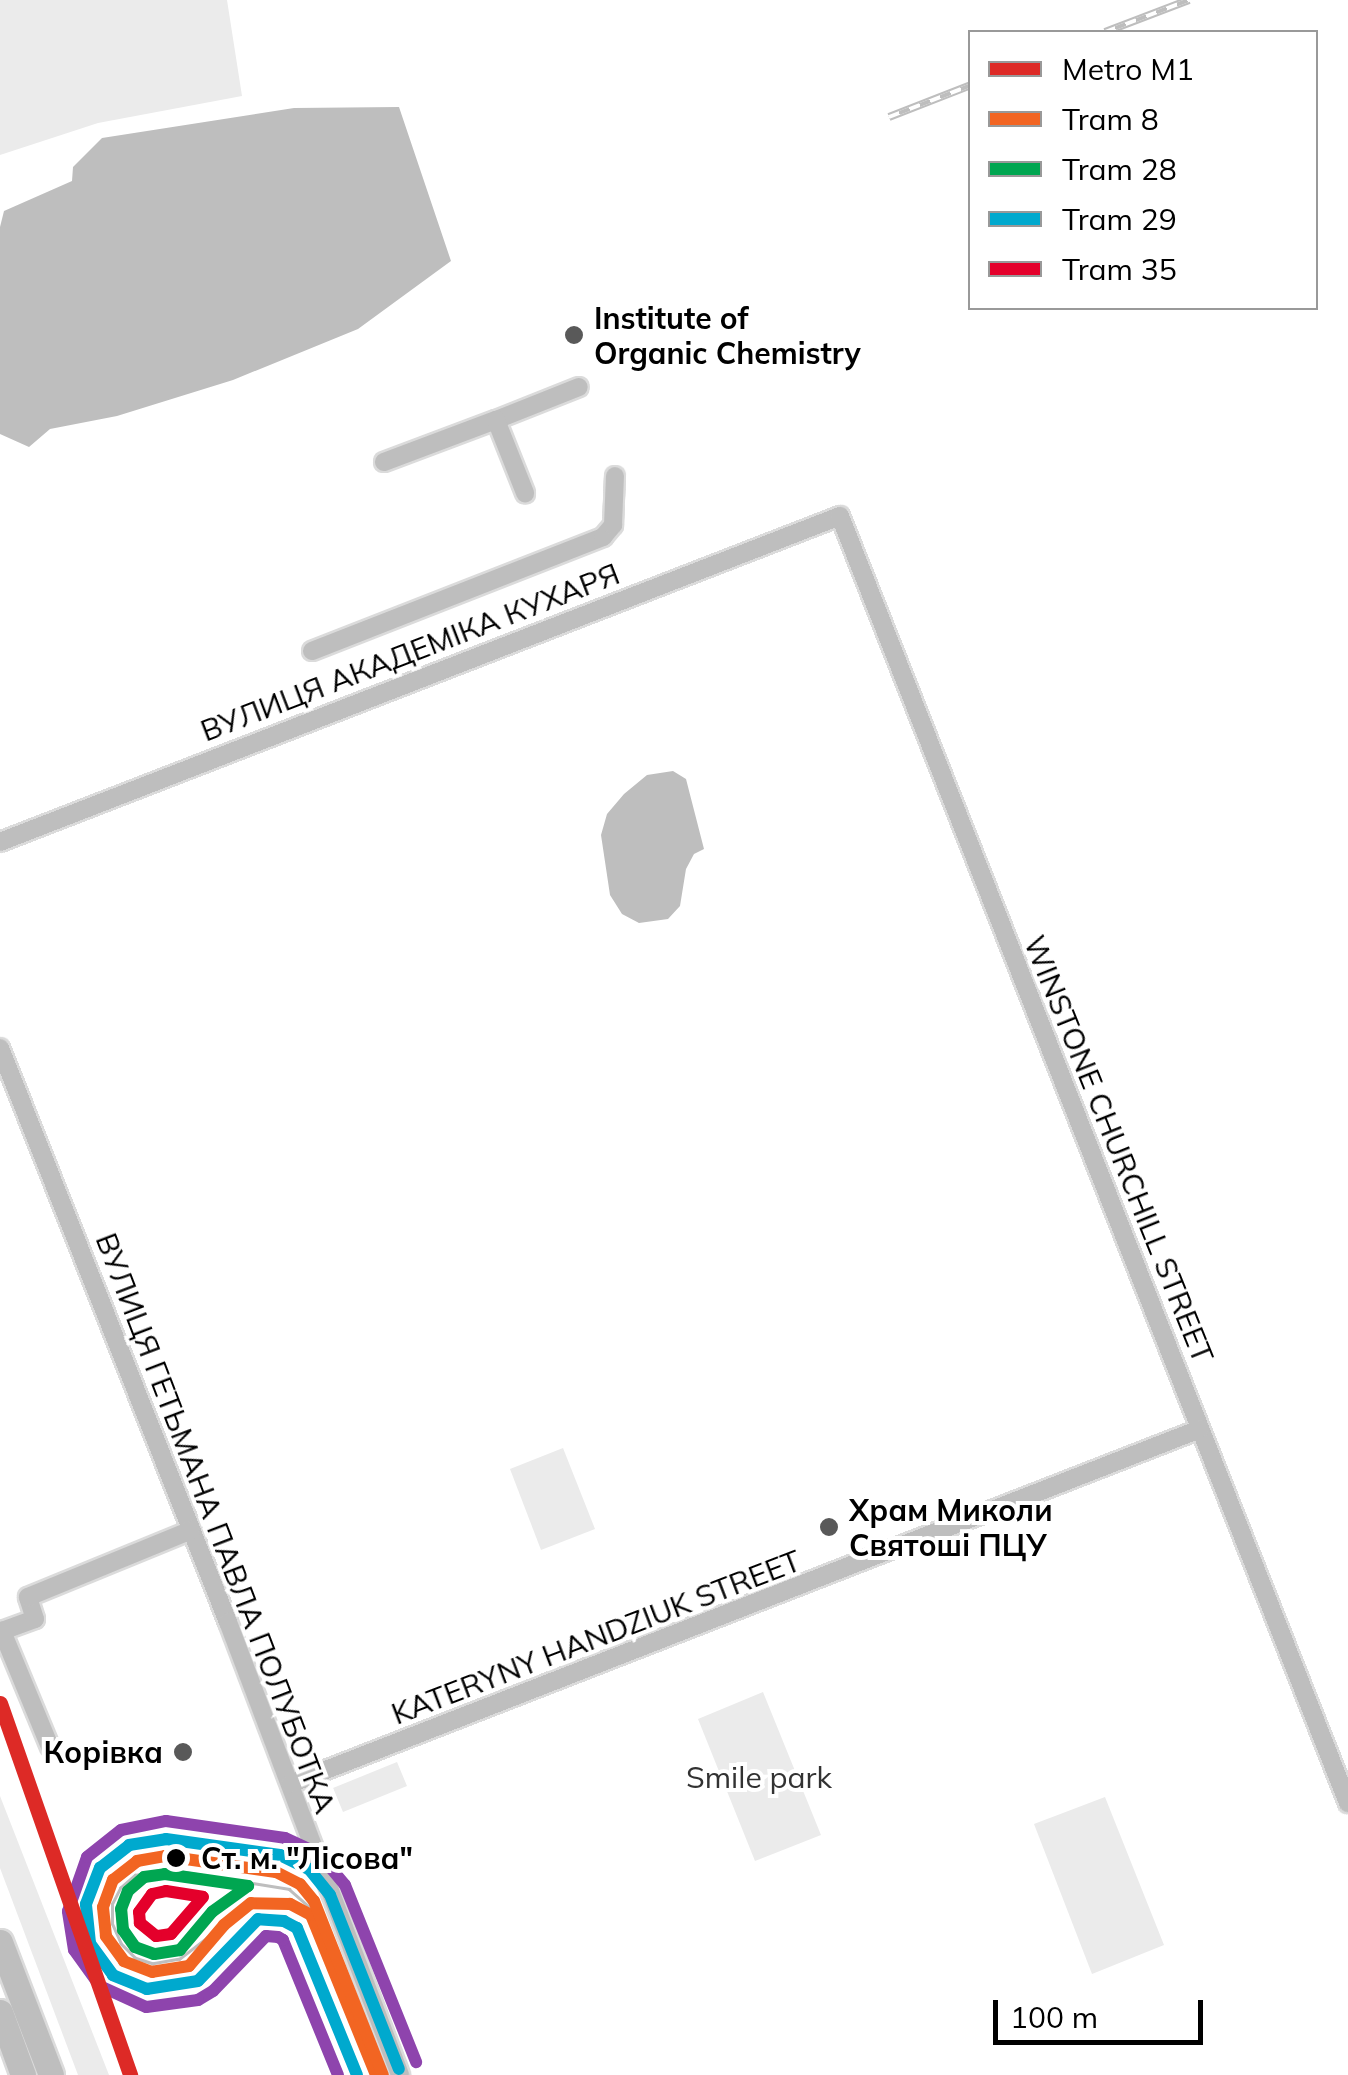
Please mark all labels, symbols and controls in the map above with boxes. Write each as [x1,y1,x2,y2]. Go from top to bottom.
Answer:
legend [968,30,1318,310]
text: Metro M1 [1062,50,1194,88]
text: Tram 8 [1062,100,1159,138]
text: Tram 28 [1062,150,1177,188]
text: Tram 29 [1062,200,1177,238]
text: Tram 35 [1062,250,1177,288]
place label: Institute of Organic Chemistry [594,300,861,370]
marker: Institute of Organic Chemistry [563,324,585,346]
street label: ВУЛИЦЯ АКАДЕМІКА КУХАРЯ [195,555,625,749]
street label: WINSTONE CHURCHILL STREET [1017,930,1221,1368]
street label: ВУЛИЦЯ ГЕТЬМАНА ПАВЛА ПОЛУБОТКА [88,1228,344,1818]
place label: Храм Миколи Святоші ПЦУ [849,1492,1053,1562]
marker: Храм Миколи Святоші ПЦУ [818,1516,840,1538]
street label: KATERYNY HANDZIUK STREET [386,1542,806,1732]
place label: Корівка [44,1734,163,1770]
marker: Корівка [172,1741,194,1763]
park label: Smile park [686,1759,832,1795]
place label: Ст. м. "Лісова" [201,1840,413,1876]
marker: Ст. м. "Лісова" [160,1842,192,1874]
scale bar [998,1980,1208,2042]
text: 100 m [1010,1998,1098,2036]

